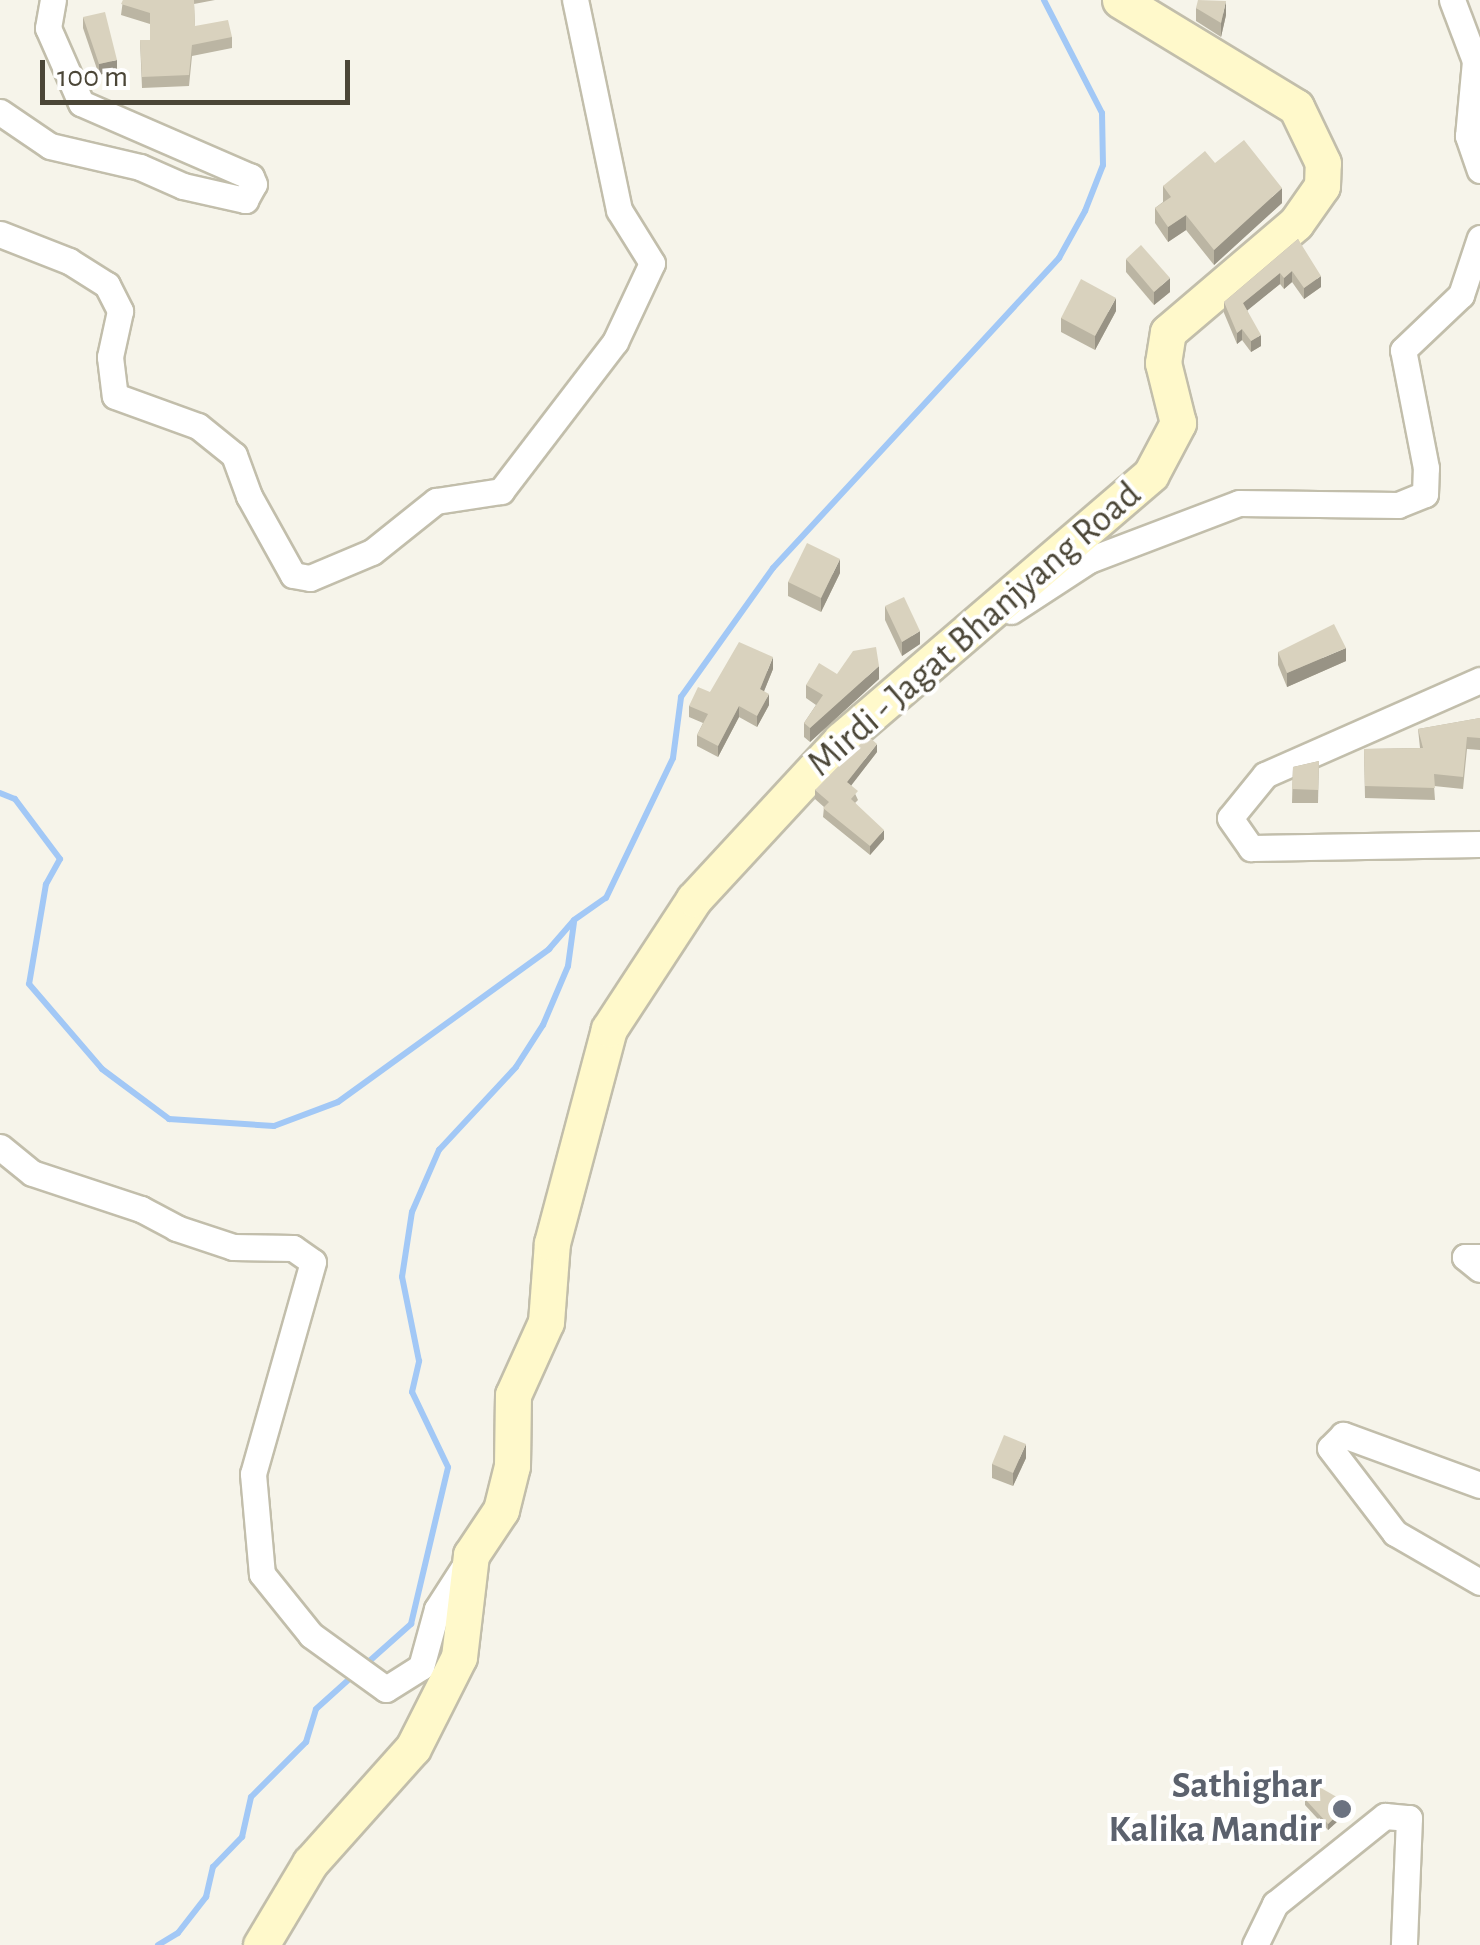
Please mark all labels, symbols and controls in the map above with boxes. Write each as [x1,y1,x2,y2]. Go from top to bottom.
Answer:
scale bar [45,40,355,102]
text: 100 m [57,62,128,92]
street label: Mirdi - Jagat Bhanjyang Road [799,473,1151,787]
place label: Sathighar Kalika Mandir [1109,1764,1322,1854]
marker: Sathighar Kalika Mandir [1331,1798,1353,1820]

